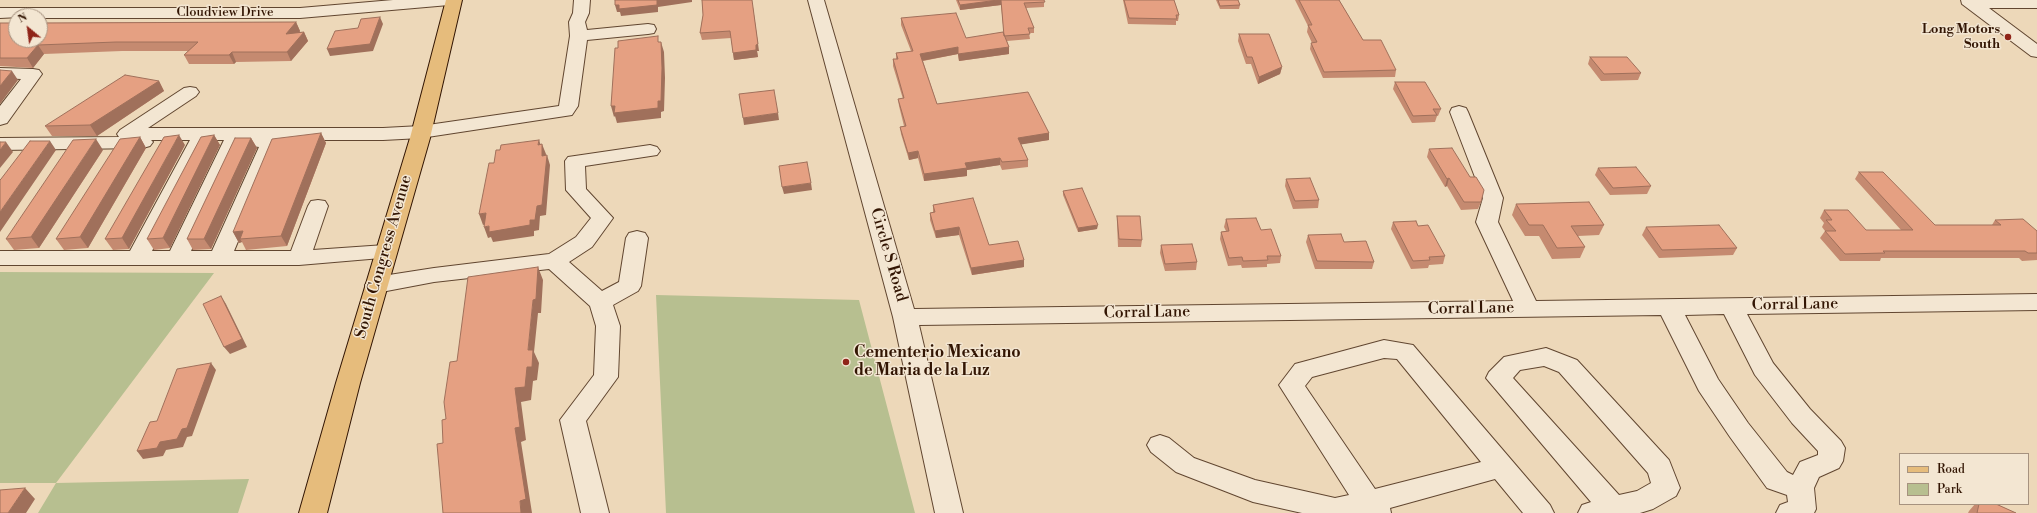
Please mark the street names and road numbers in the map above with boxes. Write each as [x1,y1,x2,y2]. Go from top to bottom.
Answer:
street label: Cloudview Drive [176,5,274,21]
street label: South Congress Avenue [351,173,417,341]
street label: Circle S Road [865,206,911,304]
street label: Corral Lane [1752,295,1838,315]
street label: Corral Lane [1428,299,1514,319]
street label: Corral Lane [1104,303,1190,323]

